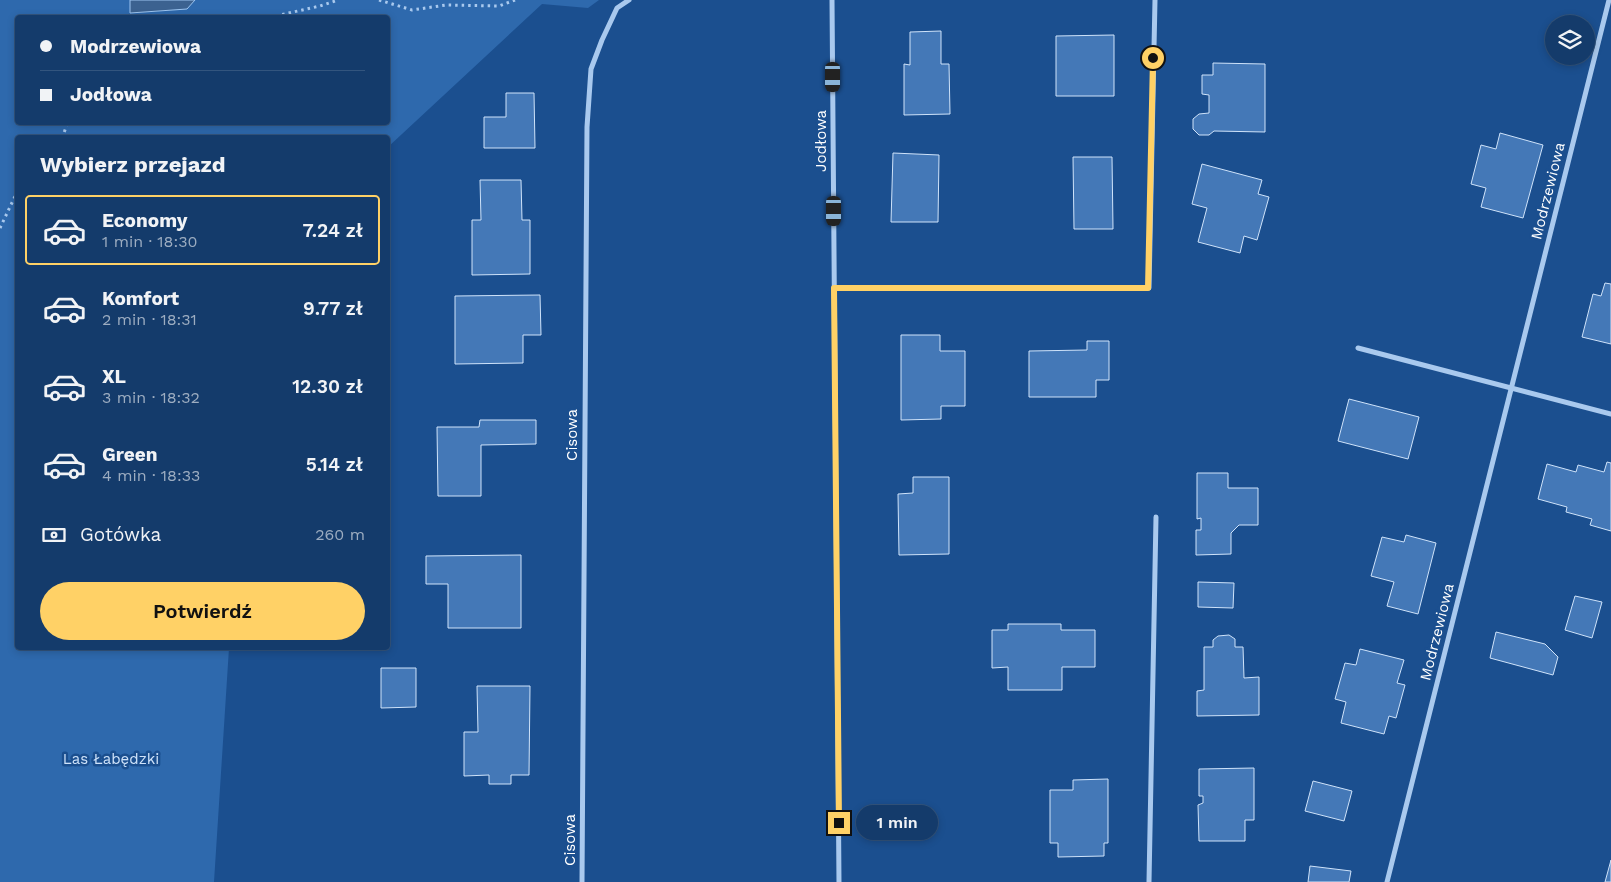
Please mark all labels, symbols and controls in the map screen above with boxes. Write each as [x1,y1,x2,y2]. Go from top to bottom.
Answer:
map controls [1545,15,1595,65]
button: layers [1545,15,1595,65]
text: Modrzewiowa [70,35,201,58]
route start [1142,47,1164,69]
car [825,62,840,92]
text: Jodłowa [70,83,152,106]
street label: Jodłowa [812,110,830,172]
street label: Modrzewiowa [1527,140,1569,242]
text: Wybierz przejazd [40,152,225,177]
car [826,196,841,226]
icon: car [42,208,87,253]
text: Economy [102,209,187,232]
text: 7.24 zł [303,219,363,242]
text: 1 min · 18:30 [102,232,197,251]
icon: car [42,286,87,331]
text: Komfort [102,287,179,310]
text: 9.77 zł [303,297,363,320]
text: 2 min · 18:31 [102,310,197,329]
icon: car [42,364,87,409]
text: XL [102,365,126,388]
text: 12.30 zł [292,375,363,398]
text: 3 min · 18:32 [102,388,200,407]
street label: Cisowa [563,409,581,461]
icon: car [42,442,87,487]
text: Green [102,443,158,466]
text: 5.14 zł [306,453,363,476]
text: 4 min · 18:33 [102,466,200,485]
icon: cash [40,521,68,549]
text: Gotówka [80,523,161,546]
text: 260 m [315,525,365,544]
street label: Modrzewiowa [1416,581,1458,683]
button: Potwierdź [40,582,365,640]
park label: Las Łabędzki [63,750,159,768]
callout: 1 min [856,806,939,840]
route end [828,812,850,834]
text: 1 min [876,813,918,832]
street label: Cisowa [561,814,579,866]

